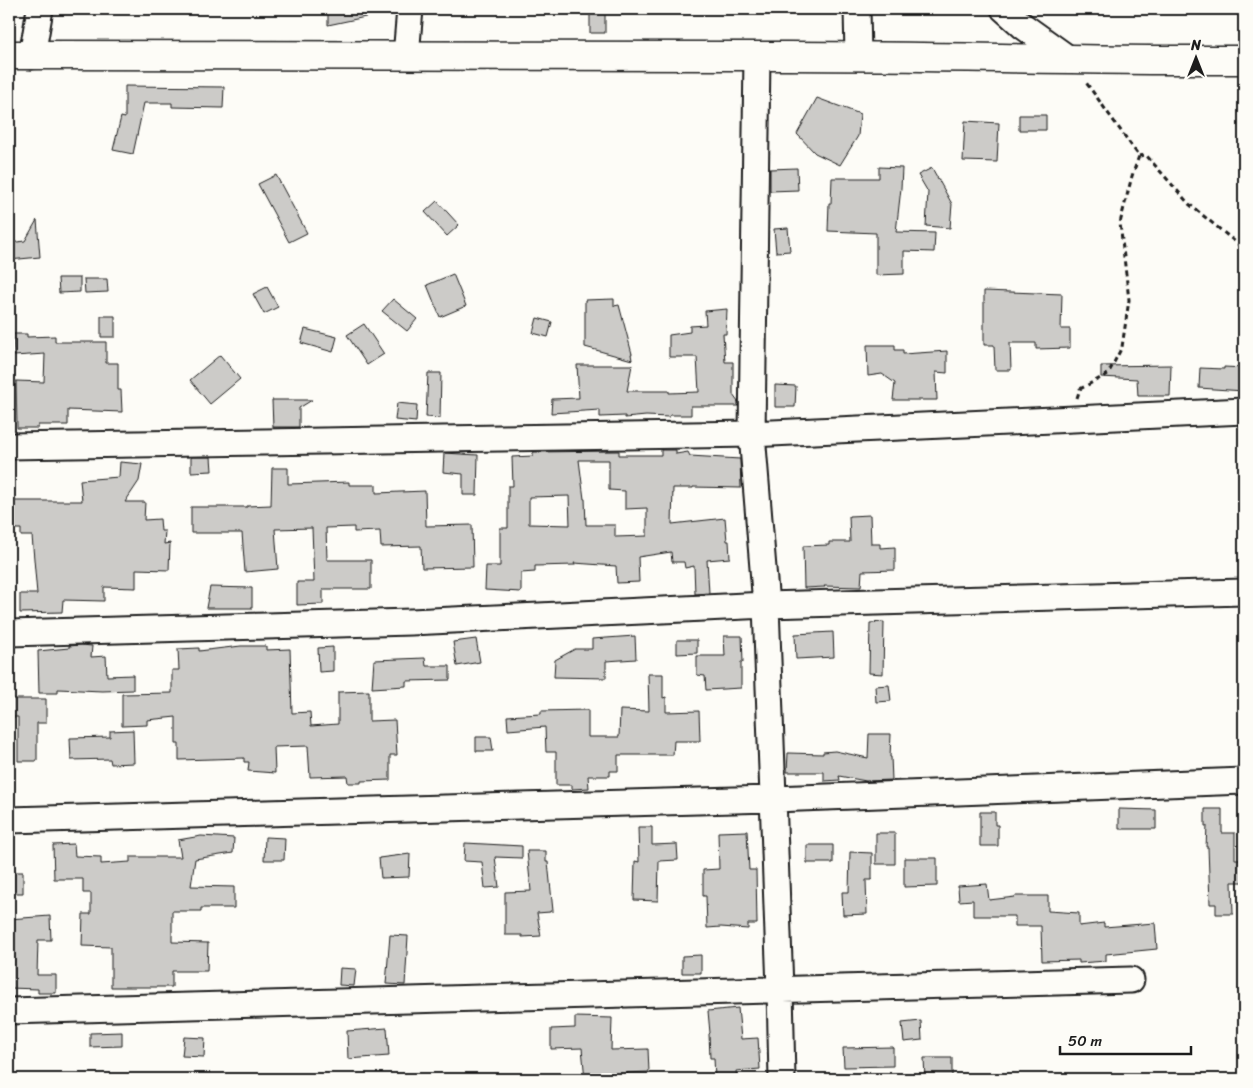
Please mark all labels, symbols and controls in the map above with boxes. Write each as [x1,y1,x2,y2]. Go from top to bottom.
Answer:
north arrow [1170,32,1220,82]
text: N [1190,33,1201,58]
scale bar [1060,1023,1192,1055]
text: 50 m [1068,1028,1103,1054]

